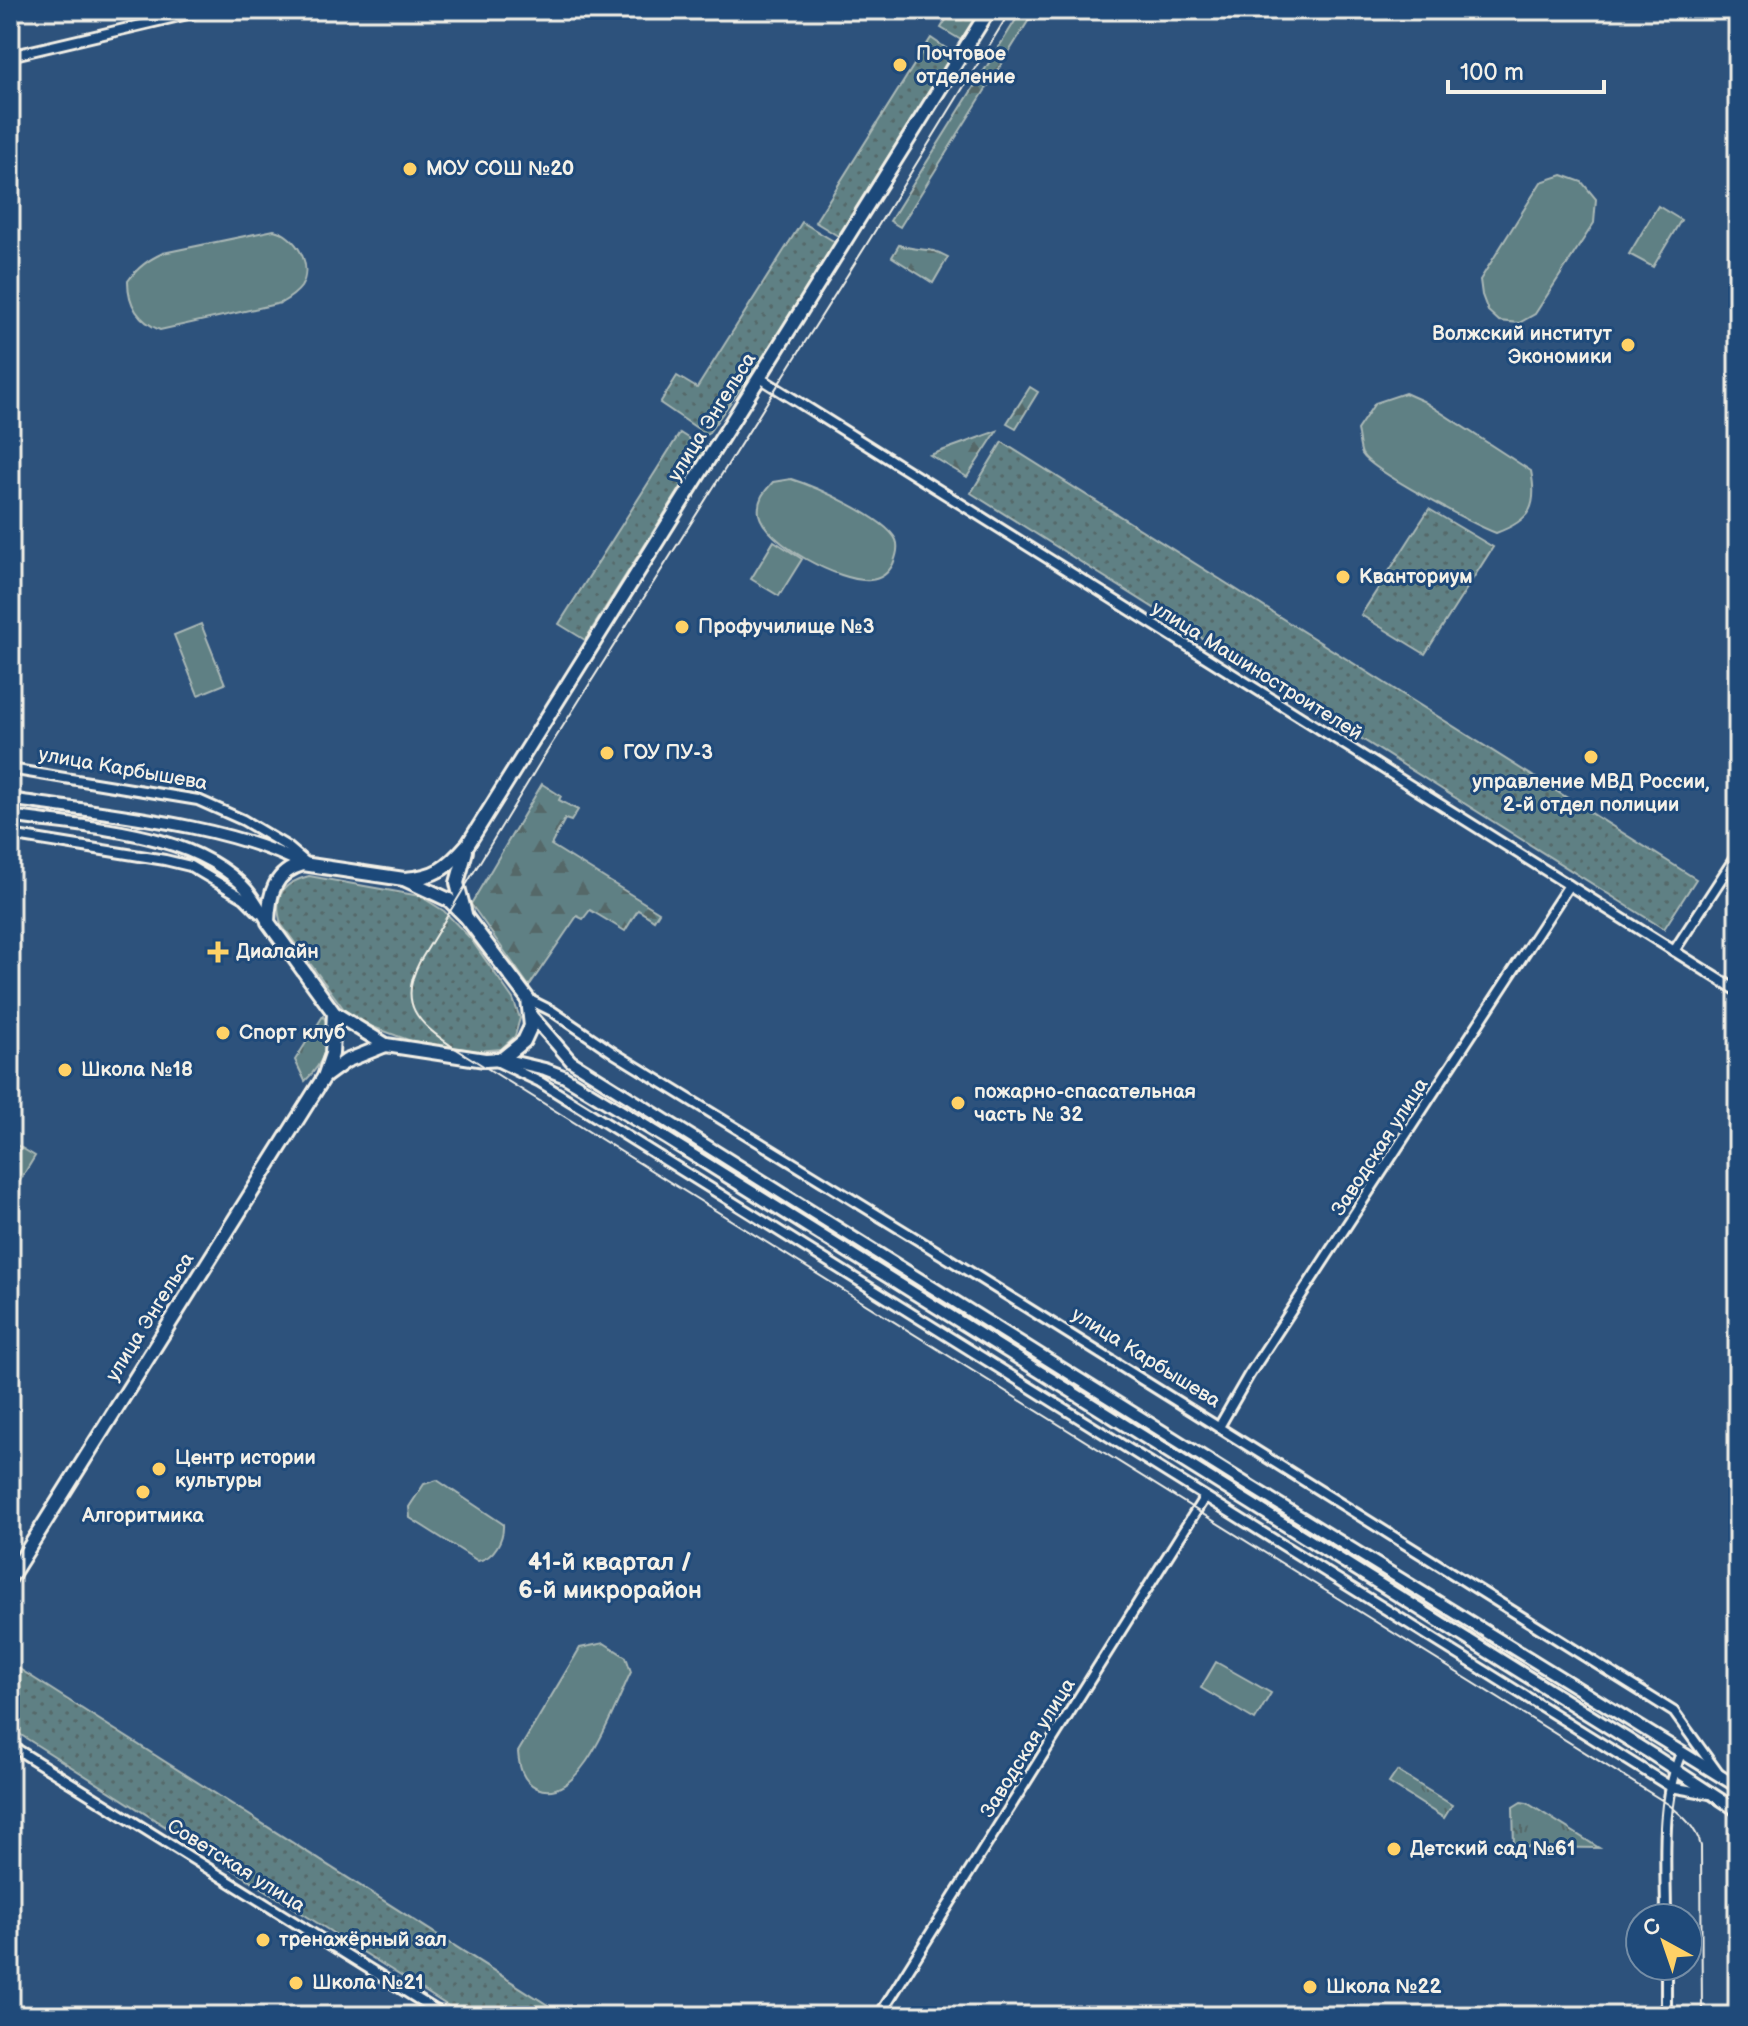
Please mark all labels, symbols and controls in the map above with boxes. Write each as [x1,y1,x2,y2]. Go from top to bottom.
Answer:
place label: Почтовое отделение [916,42,1015,89]
scale bar [1448,44,1604,94]
marker: Почтовое отделение [891,56,909,74]
text: 100 m [1460,58,1524,87]
place label: МОУ СОШ №20 [426,157,574,181]
marker: МОУ СОШ №20 [401,160,419,178]
place label: Волжский институт Экономики [1432,322,1612,369]
marker: Волжский институт Экономики [1619,336,1637,354]
street label: улица Энгельса [663,348,761,486]
place label: Кванториум [1359,565,1473,589]
marker: Кванториум [1334,568,1352,586]
street label: улица Машиностроителей [1147,596,1367,746]
place label: Профучилище №3 [698,615,875,639]
marker: Профучилище №3 [673,618,691,636]
place label: ГОУ ПУ-3 [623,741,713,765]
street label: улица Карбышева [37,742,209,796]
marker: ГОУ ПУ-3 [598,744,616,762]
marker: управление МВД России, 2-й отдел полиции [1582,748,1600,766]
place label: управление МВД России, 2-й отдел полиции [1472,770,1710,817]
place label: Диалайн [236,940,319,964]
marker: Диалайн [207,941,229,963]
place label: Спорт клуб [239,1021,346,1045]
marker: Спорт клуб [214,1024,232,1042]
place label: Школа №18 [81,1058,193,1082]
marker: Школа №18 [56,1061,74,1079]
street label: Заводская улица [1326,1073,1434,1221]
place label: пожарно-спасательная часть № 32 [974,1080,1196,1127]
marker: пожарно-спасательная часть № 32 [949,1094,967,1112]
street label: улица Энгельса [101,1248,199,1386]
street label: улица Карбышева [1067,1303,1225,1414]
place label: Центр истории культуры [175,1446,316,1493]
marker: Центр истории культуры [150,1460,168,1478]
marker: Алгоритмика [134,1483,152,1501]
place label: Алгоритмика [81,1504,204,1528]
district label: 41-й квартал / 6-й микрорайон [518,1548,702,1605]
street label: Заводская улица [975,1674,1081,1822]
street label: Советская улица [163,1814,310,1918]
place label: Детский сад №61 [1410,1837,1575,1861]
marker: Детский сад №61 [1385,1840,1403,1858]
north arrow [1624,1902,1704,1982]
text: С [1638,1913,1667,1943]
place label: тренажёрный зал [279,1928,447,1952]
marker: тренажёрный зал [254,1931,272,1949]
place label: Школа №21 [312,1971,424,1995]
marker: Школа №21 [287,1974,305,1992]
place label: Школа №22 [1326,1975,1442,1999]
marker: Школа №22 [1301,1978,1319,1996]

